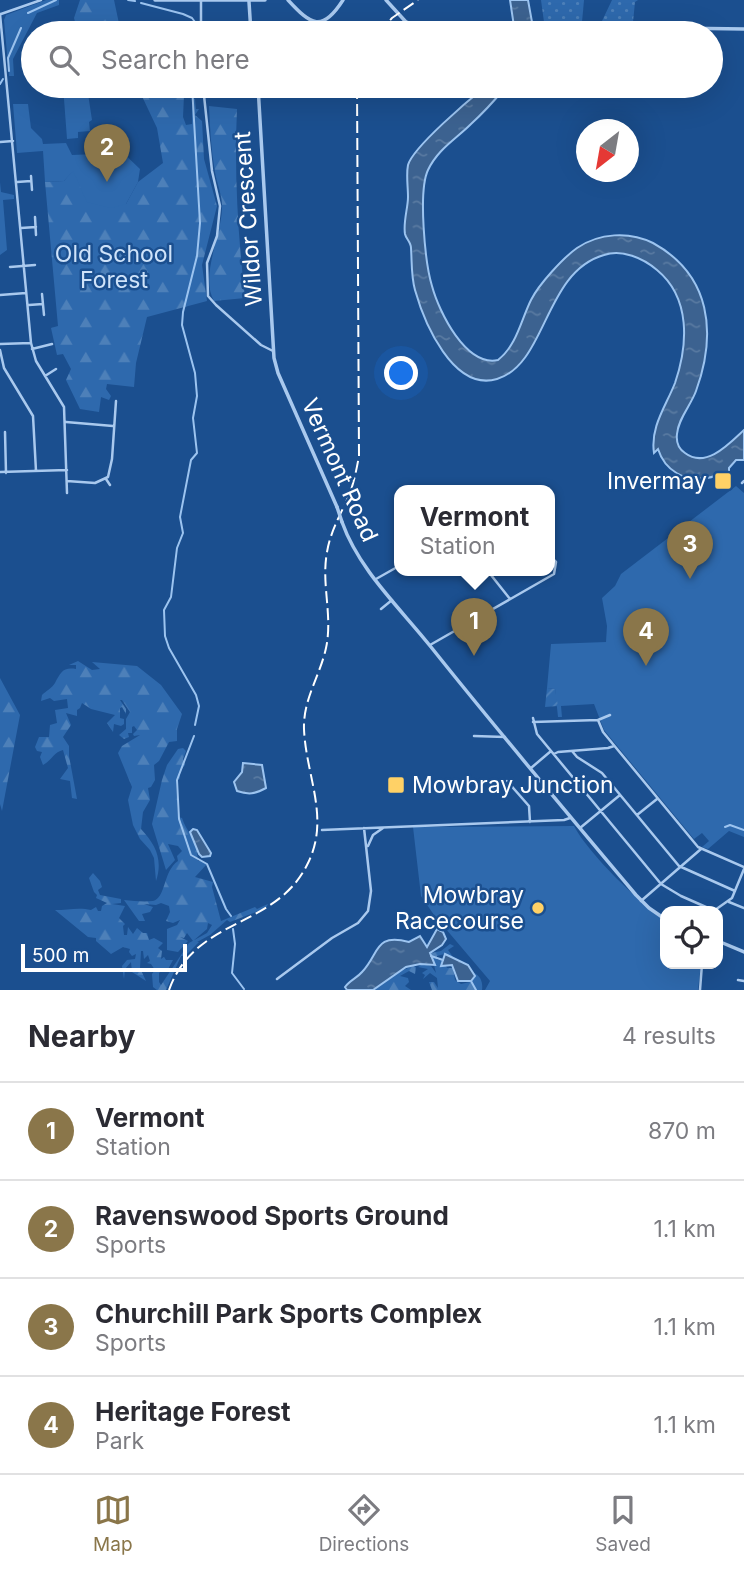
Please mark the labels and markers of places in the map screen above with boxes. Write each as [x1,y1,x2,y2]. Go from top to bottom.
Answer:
pin: 2 [84,124,130,182]
place label: Invermay [607,467,707,495]
marker: Invermay [713,471,733,491]
pin: 3 [667,521,713,579]
pin: 1 [451,598,497,656]
pin: 4 [623,608,669,666]
place label: Mowbray Junction [412,771,614,799]
marker: Mowbray Junction [386,775,406,795]
place label: Mowbray Racecourse [395,881,524,935]
marker: Mowbray Racecourse [530,900,546,916]

